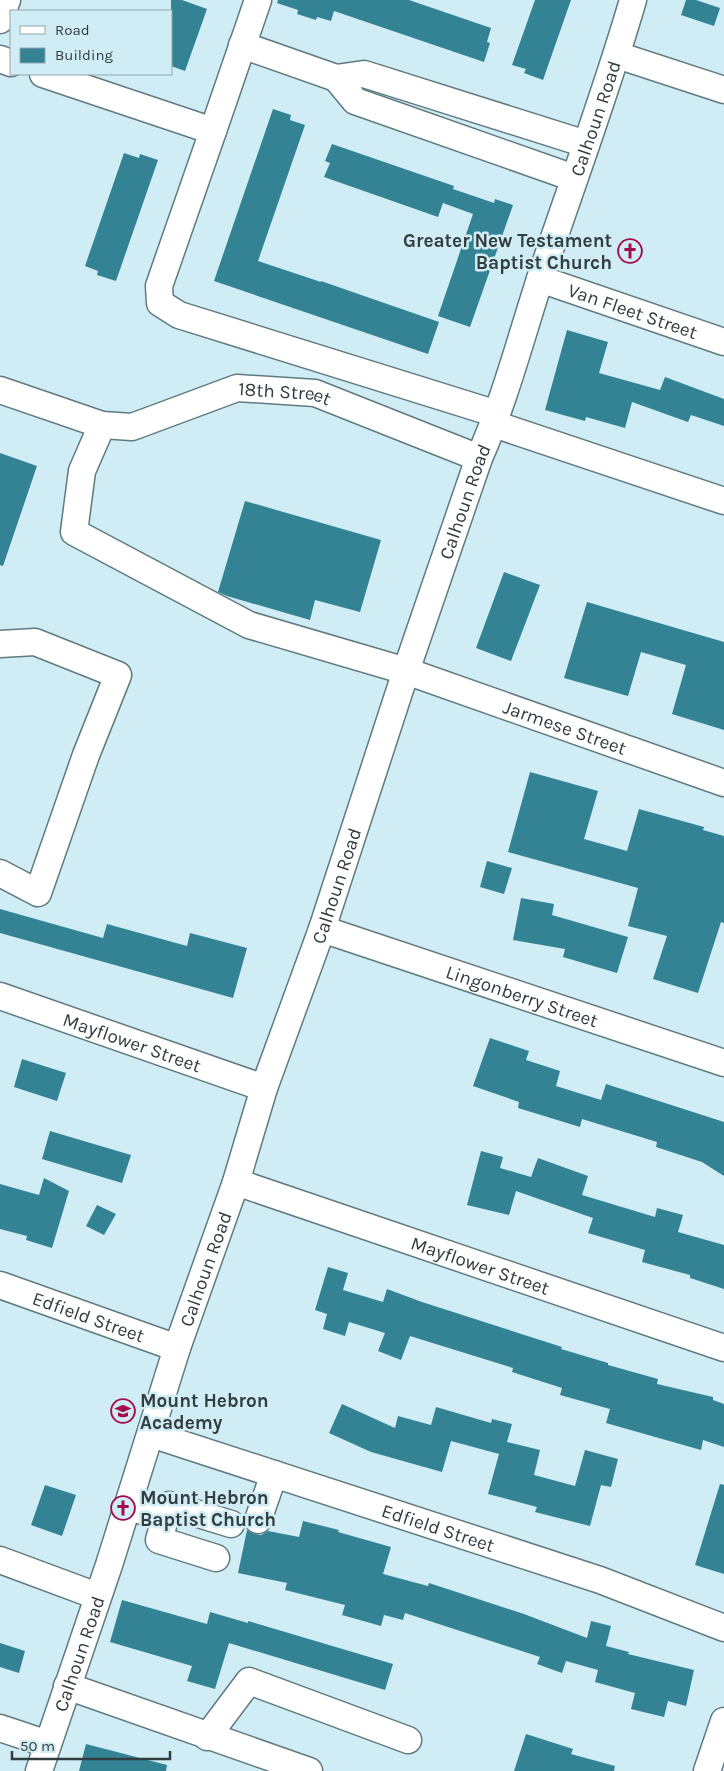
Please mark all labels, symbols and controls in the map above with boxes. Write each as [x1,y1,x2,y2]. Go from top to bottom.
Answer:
legend [10,10,172,75]
text: Road [55,21,90,39]
text: Building [55,46,113,64]
street label: Calhoun Road [566,58,626,179]
place label: Greater New Testament Baptist Church [403,230,612,274]
church icon: Greater New Testament Baptist Church [617,238,643,264]
street label: Van Fleet Street [565,279,700,344]
street label: 18th Street [238,378,334,410]
street label: Calhoun Road [435,441,496,562]
street label: Jarmese Street [500,696,629,760]
street label: Calhoun Road [308,825,366,947]
street label: Lingonberry Street [443,961,601,1032]
street label: Mayflower Street [60,1009,204,1077]
street label: Calhoun Road [176,1209,237,1330]
street label: Mayflower Street [408,1232,552,1300]
street label: Edfield Street [29,1287,147,1347]
place label: Mount Hebron Academy [140,1390,269,1434]
school or university icon: Mount Hebron Academy [110,1398,136,1424]
place label: Mount Hebron Baptist Church [140,1487,276,1531]
church icon: Mount Hebron Baptist Church [110,1495,136,1521]
street label: Edfield Street [379,1500,497,1557]
street label: Calhoun Road [50,1593,110,1715]
scale bar [12,1728,170,1760]
text: 50 m [20,1737,55,1755]

